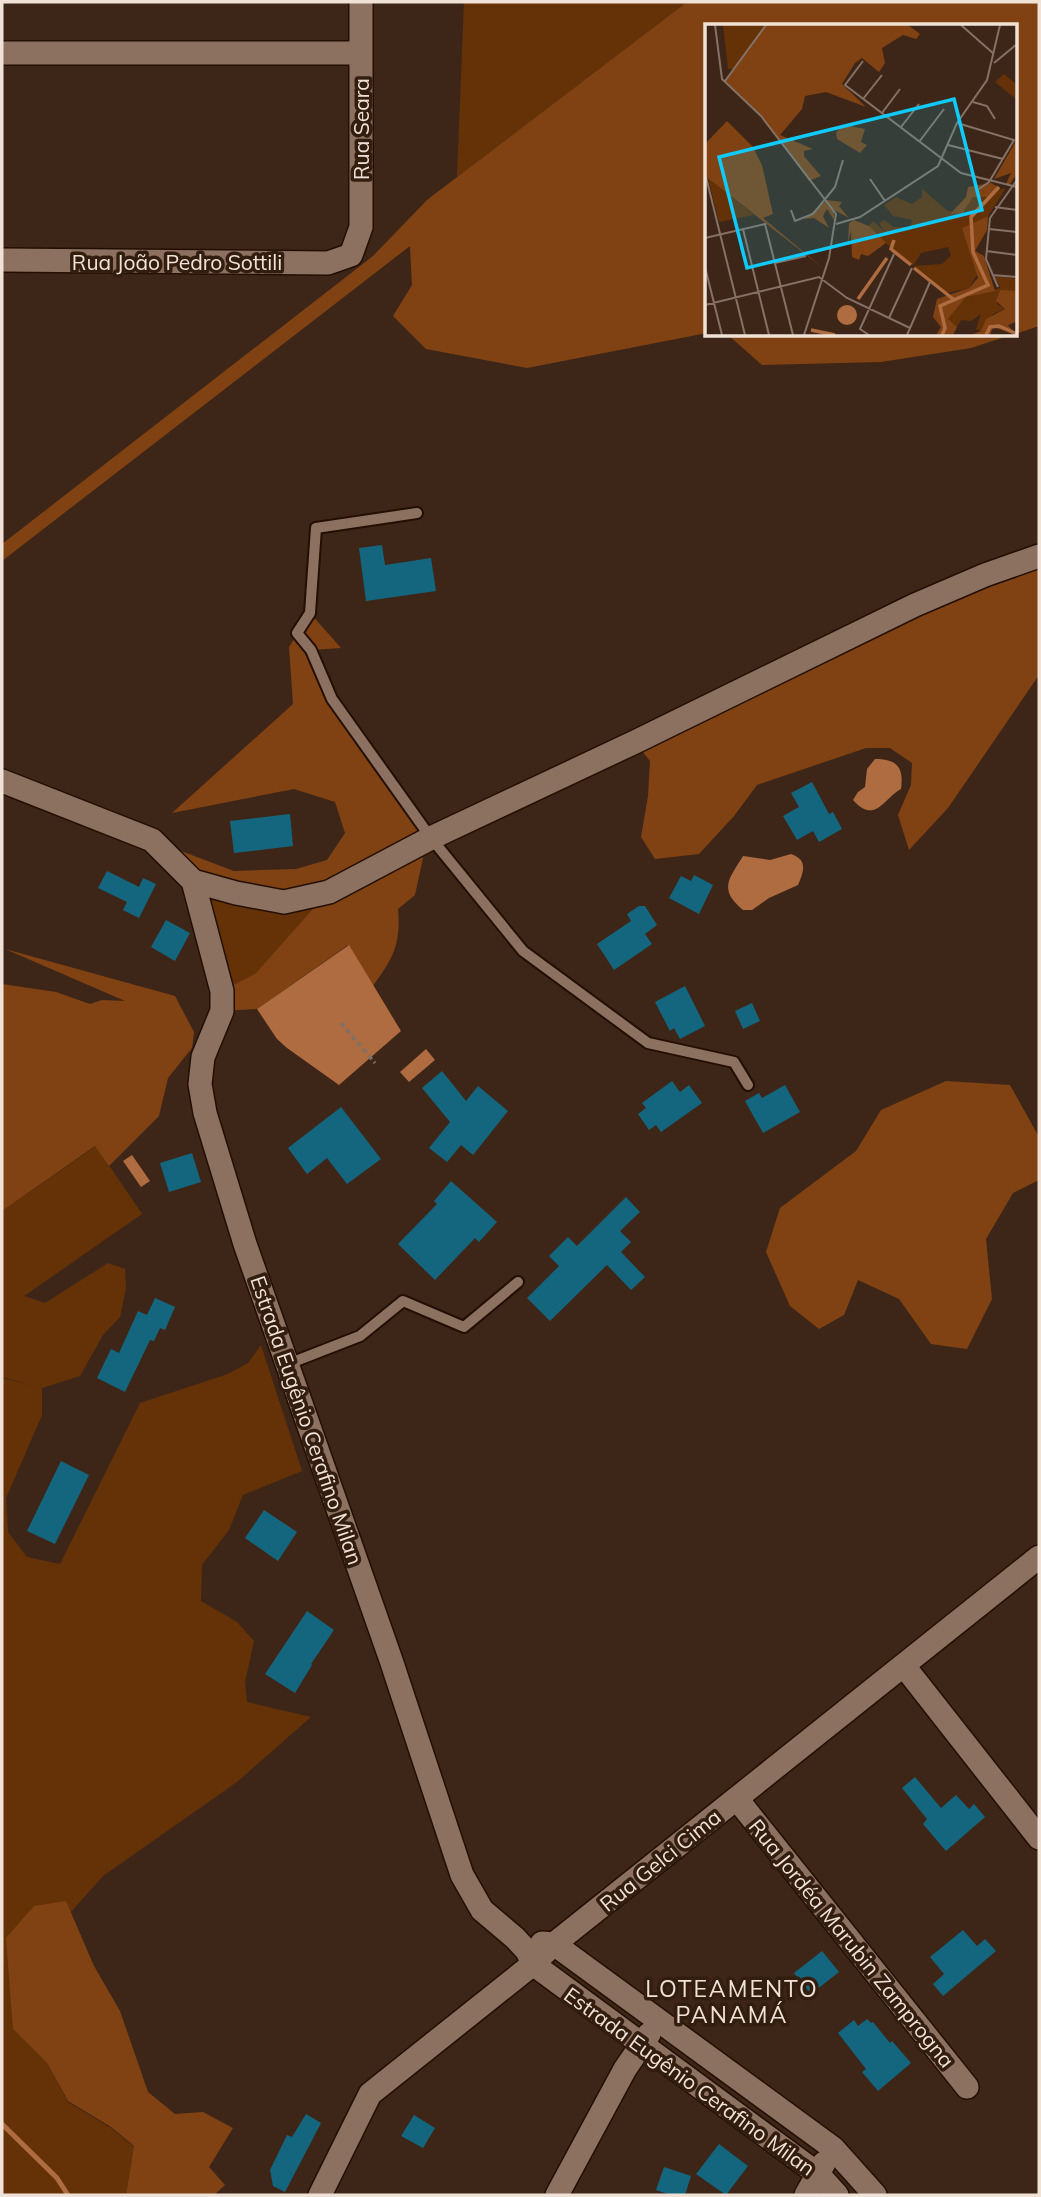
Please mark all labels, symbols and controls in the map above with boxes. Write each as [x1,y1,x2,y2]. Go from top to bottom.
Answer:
inset map [705,24,1016,336]
street label: Rua Seara [348,78,374,180]
street label: Rua João Pedro Sottili [72,249,282,275]
street label: Estrada Eugênio Cerafino Milan [245,1272,369,1568]
street label: Rua Gelci Cima [594,1803,726,1917]
street label: Rua Jordéa Marubin Zamprogna [744,1814,960,2072]
district label: LOTEAMENTO PANAMÁ [645,1974,819,2029]
street label: Estrada Eugênio Cerafino Milan [559,1981,821,2181]

